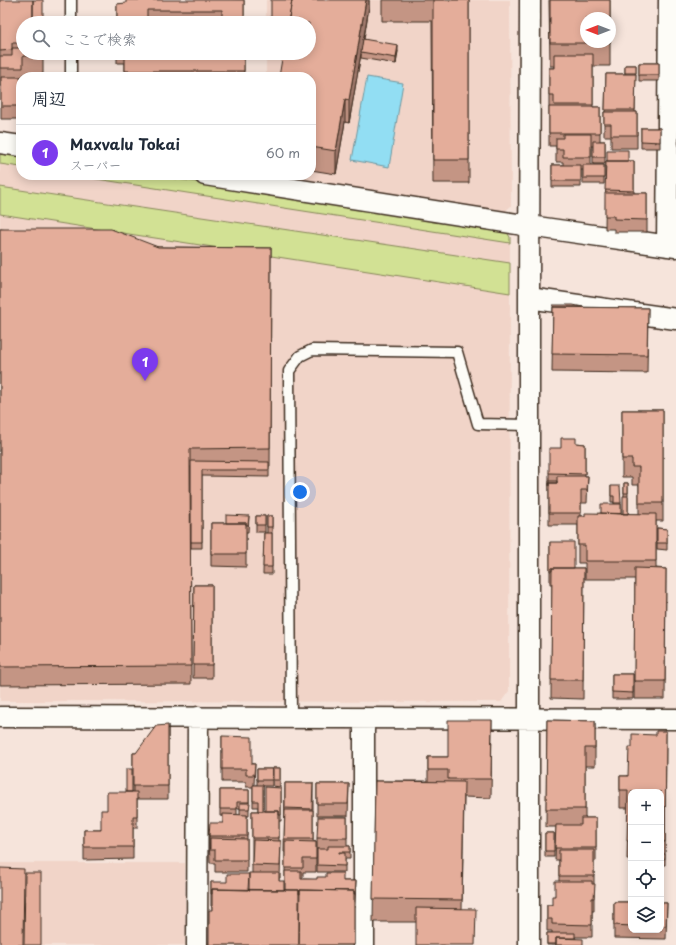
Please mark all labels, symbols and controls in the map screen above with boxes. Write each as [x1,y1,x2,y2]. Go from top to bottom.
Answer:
north arrow [580,12,616,48]
search box [16,16,316,60]
icon: search [30,27,52,49]
text: ここで検索 [62,27,137,50]
text: 周辺 [32,85,66,111]
text: Maxvalu Tokai [70,132,180,155]
text: 1 [42,143,48,162]
text: 60 m [266,143,300,162]
text: スーパー [70,155,121,174]
pin: 1 [132,348,158,381]
your location [290,482,310,502]
map controls [628,789,664,933]
button: + [628,789,664,825]
button: − [628,825,664,861]
button: locate [628,861,664,897]
button: layers [628,897,664,933]

